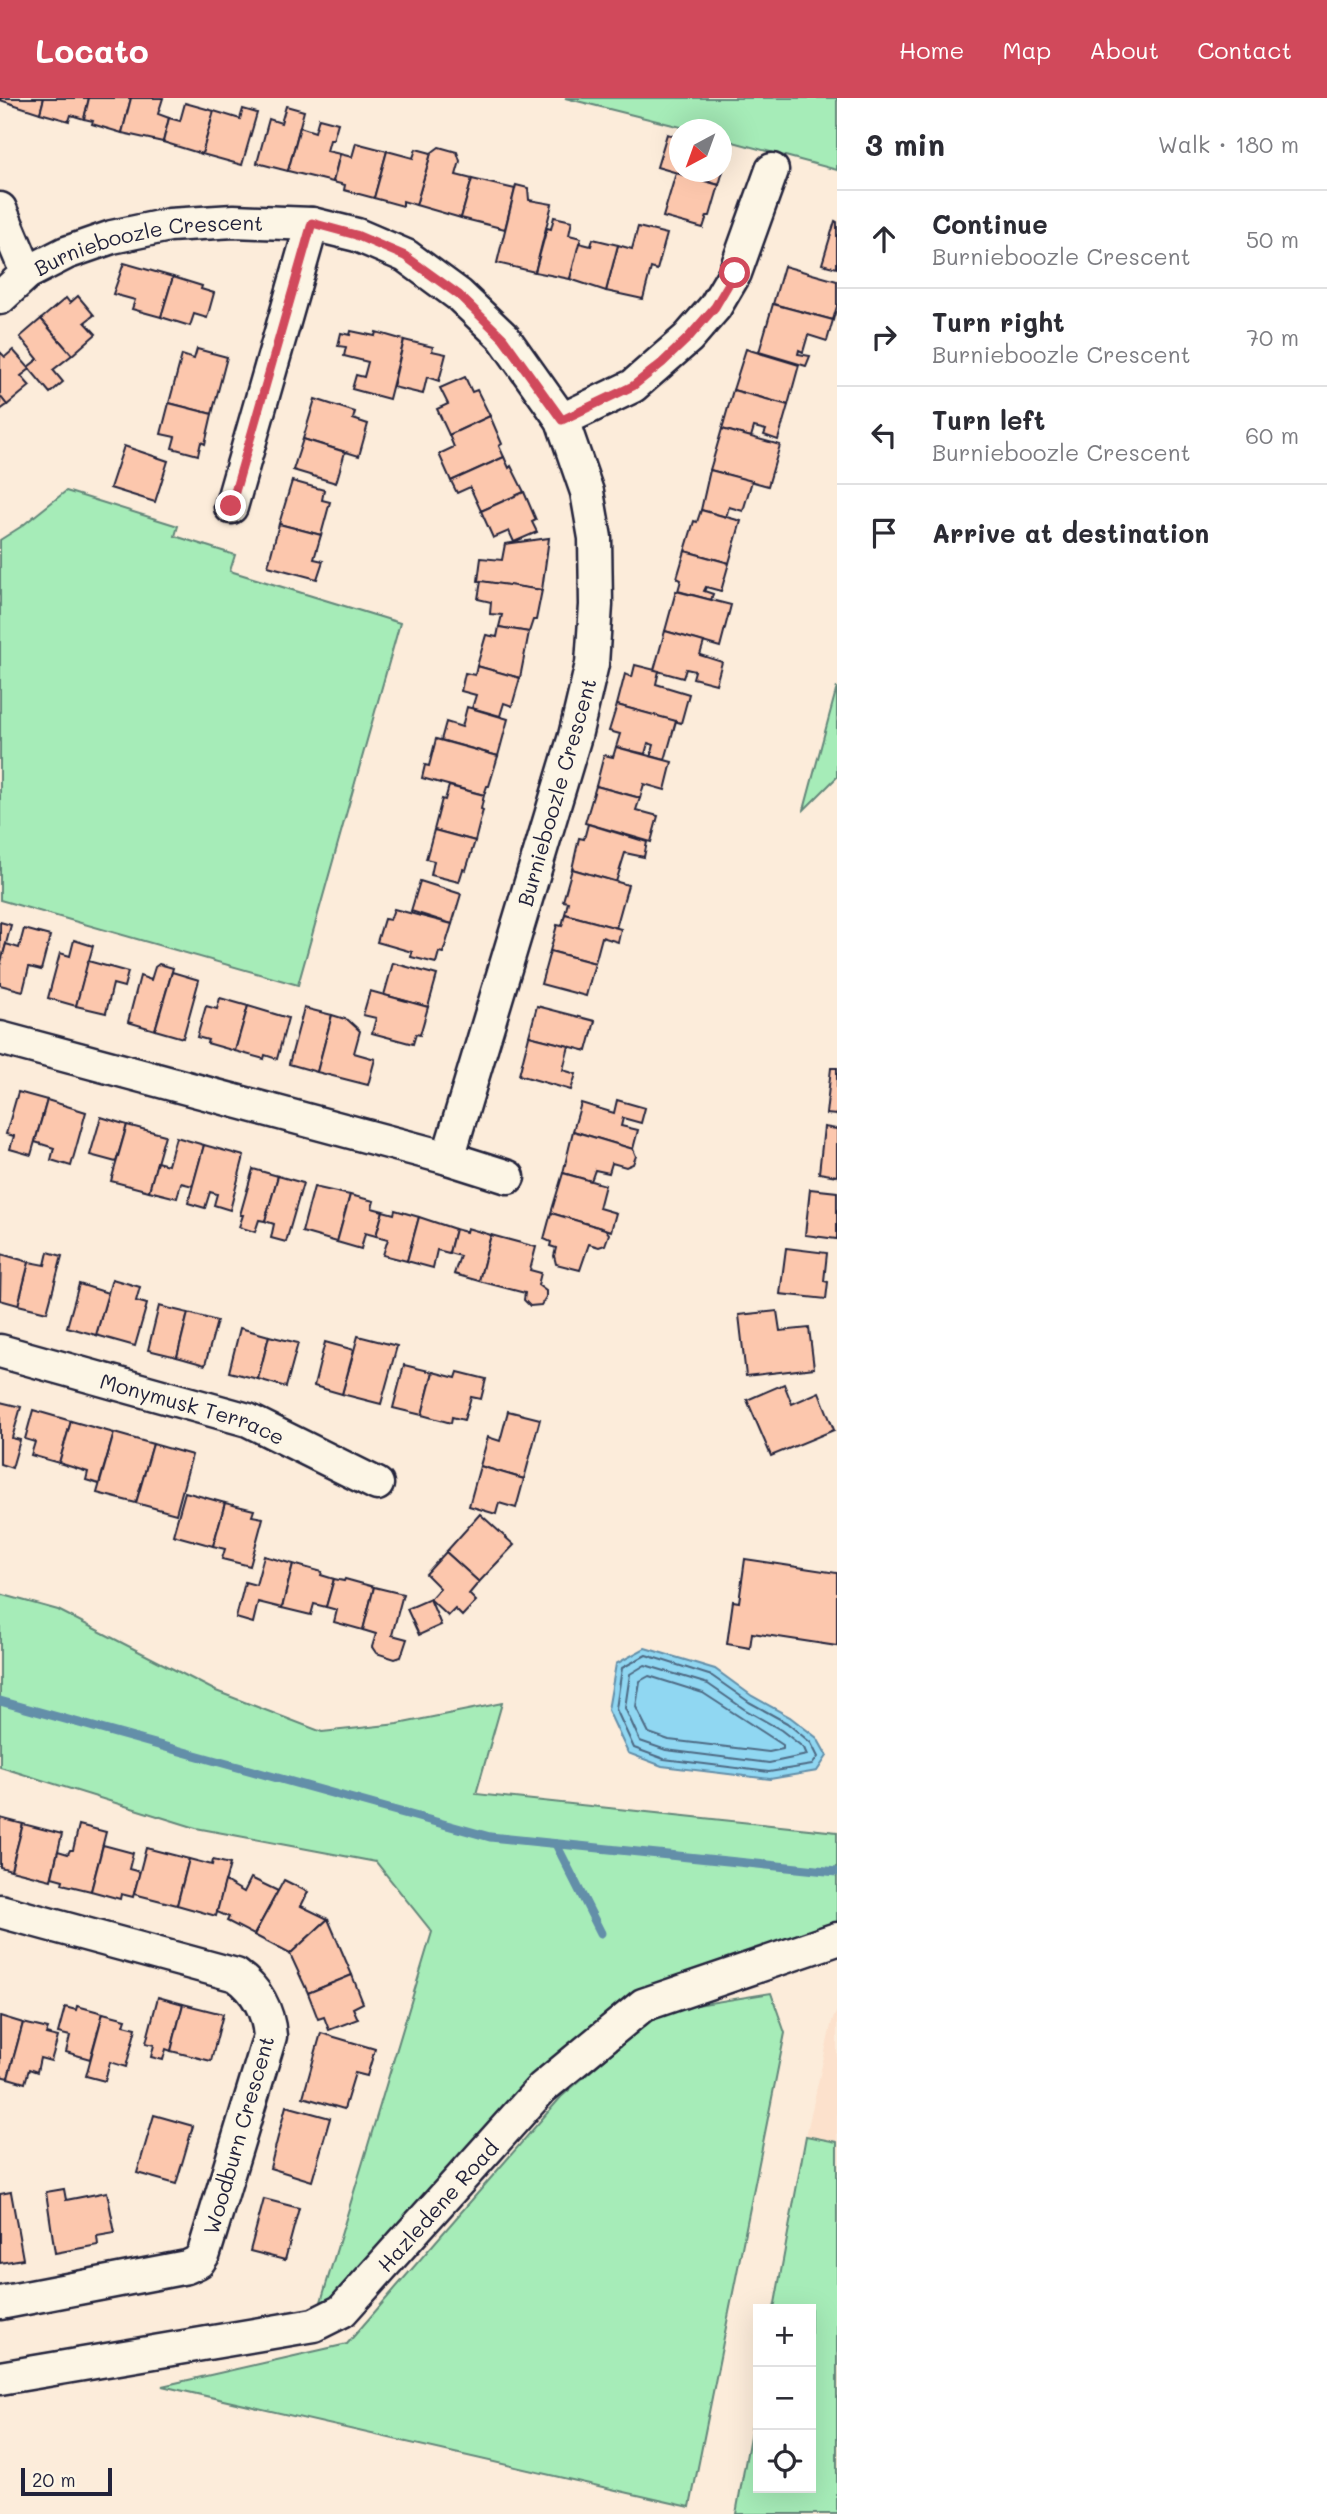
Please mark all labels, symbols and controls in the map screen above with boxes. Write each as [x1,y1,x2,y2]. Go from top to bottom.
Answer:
text: Locato [35,28,149,71]
text: Home [899,34,964,65]
text: Map [1002,34,1051,65]
text: About [1089,34,1159,65]
text: Contact [1197,34,1292,65]
north arrow [669,119,732,182]
text: 3 min [865,124,945,164]
text: Walk · 180 m [1158,129,1299,159]
street label: Burnieboozle Crescent [29,207,264,281]
text: Continue [932,207,1048,241]
icon: ahead [865,220,903,258]
text: 50 m [1246,224,1299,254]
text: Burnieboozle Crescent [932,241,1191,271]
route start [719,257,750,288]
text: Turn right [932,305,1065,339]
icon: right [865,318,903,356]
text: 70 m [1246,322,1299,352]
text: Burnieboozle Crescent [932,339,1191,369]
text: Turn left [932,403,1045,437]
icon: left [865,416,903,454]
text: 60 m [1245,420,1299,450]
text: Burnieboozle Crescent [932,437,1191,467]
route end [215,490,246,521]
icon: arrive [865,514,903,552]
text: Arrive at destination [932,516,1209,550]
street label: Burnieboozle Crescent [510,675,602,909]
street label: Monymusk Terrace [97,1366,290,1450]
street label: Woodburn Crescent [197,2033,279,2237]
street label: Hazledene Road [371,2134,503,2277]
map controls [753,2304,816,2493]
button: + [753,2304,816,2367]
button: − [753,2367,816,2430]
button: locate [753,2430,816,2493]
scale bar [21,2465,112,2497]
text: 20 m [32,2467,76,2492]

